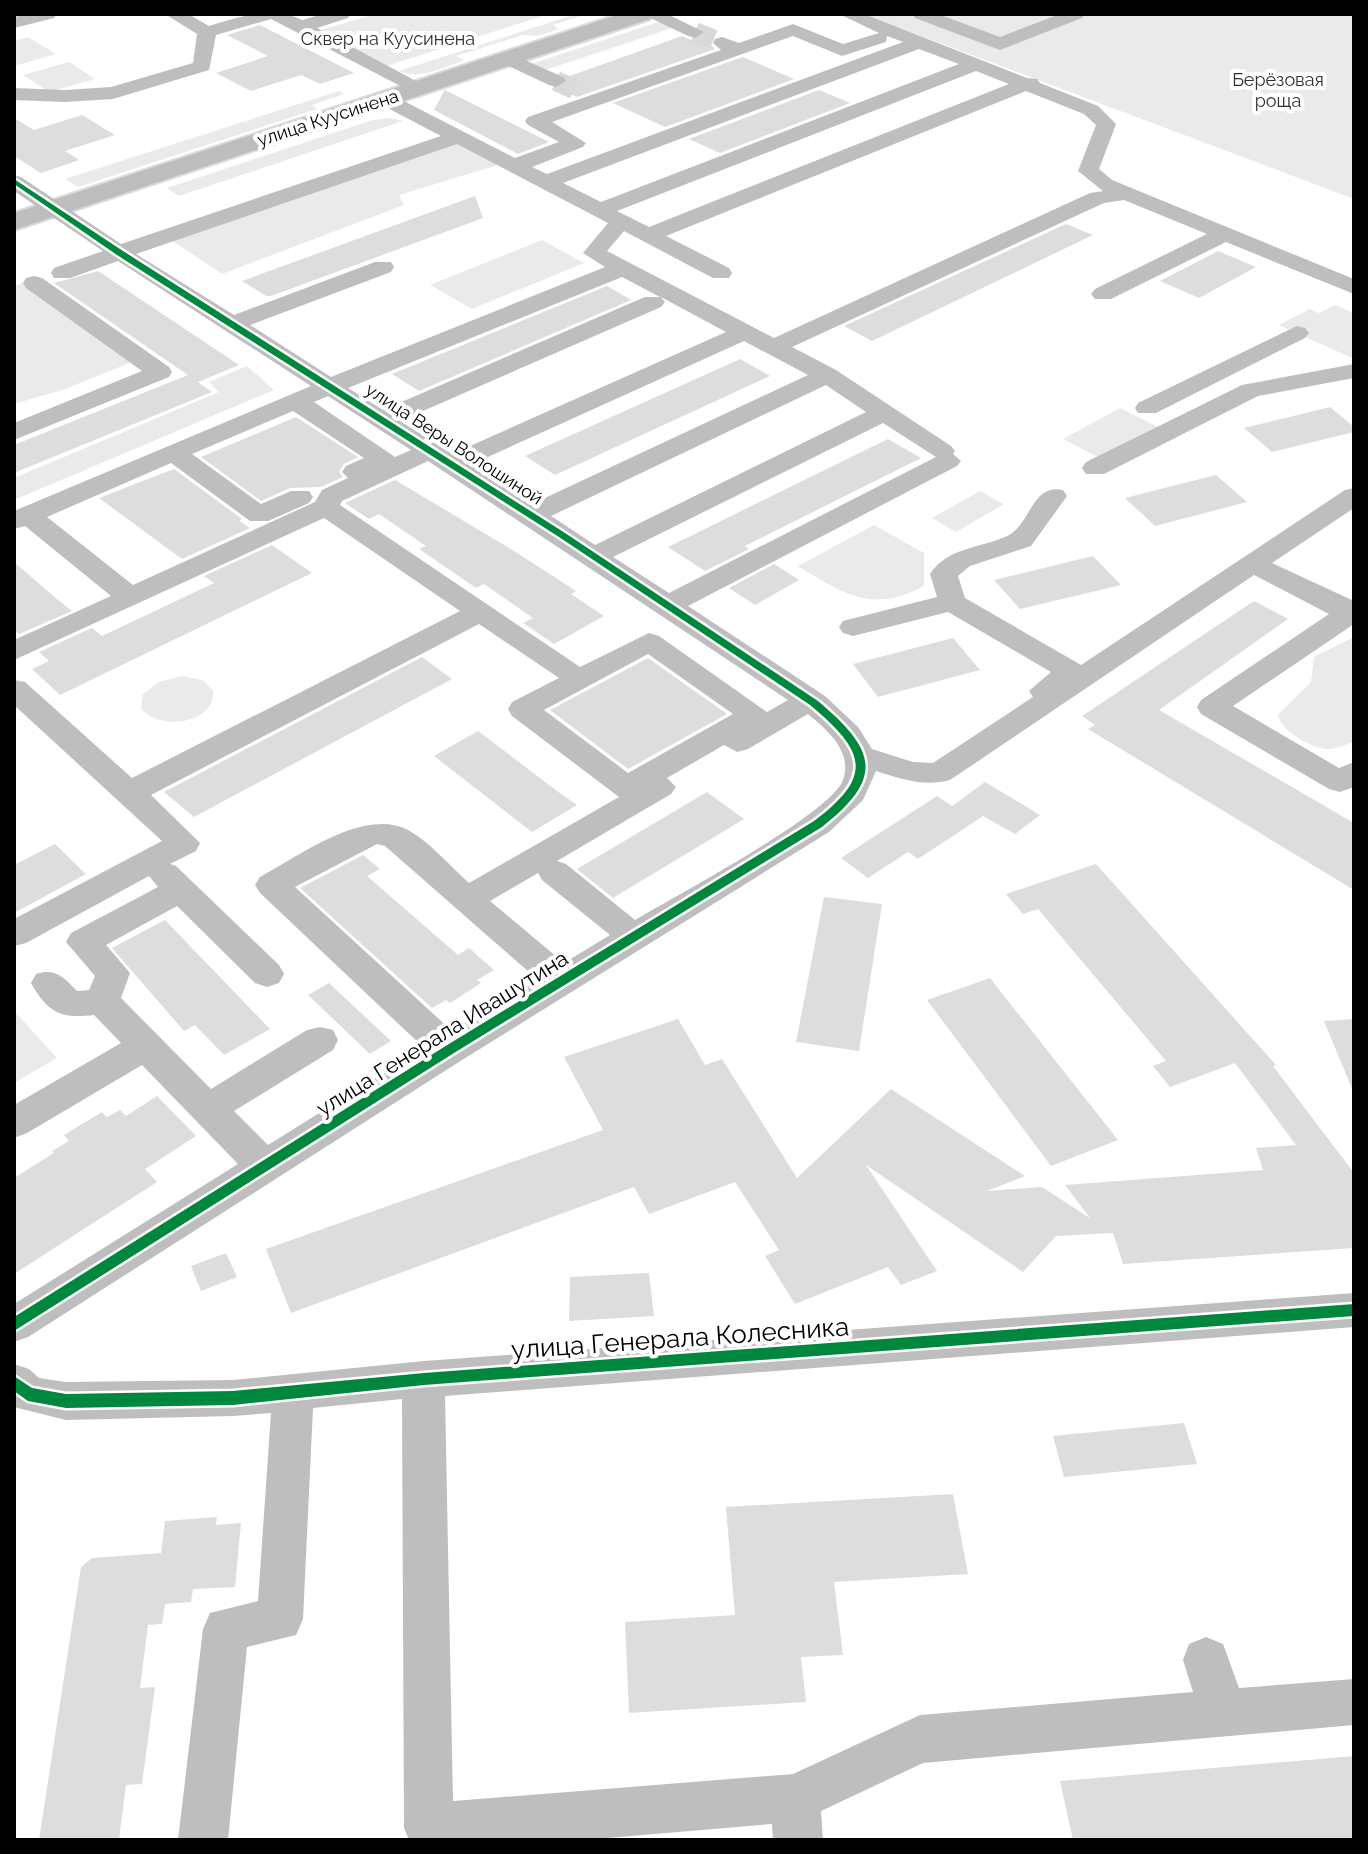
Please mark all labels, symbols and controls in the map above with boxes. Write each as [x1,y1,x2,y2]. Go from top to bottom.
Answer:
park label: Сквер на Куусинена [301,28,475,49]
park label: Берёзовая роща [1232,69,1324,111]
street label: улица Куусинена [255,85,401,150]
street label: улица Веры Волошиной [362,379,547,509]
street label: улица Генерала Ивашутина [311,945,573,1121]
street label: улица Генерала Колесника [510,1311,850,1365]

